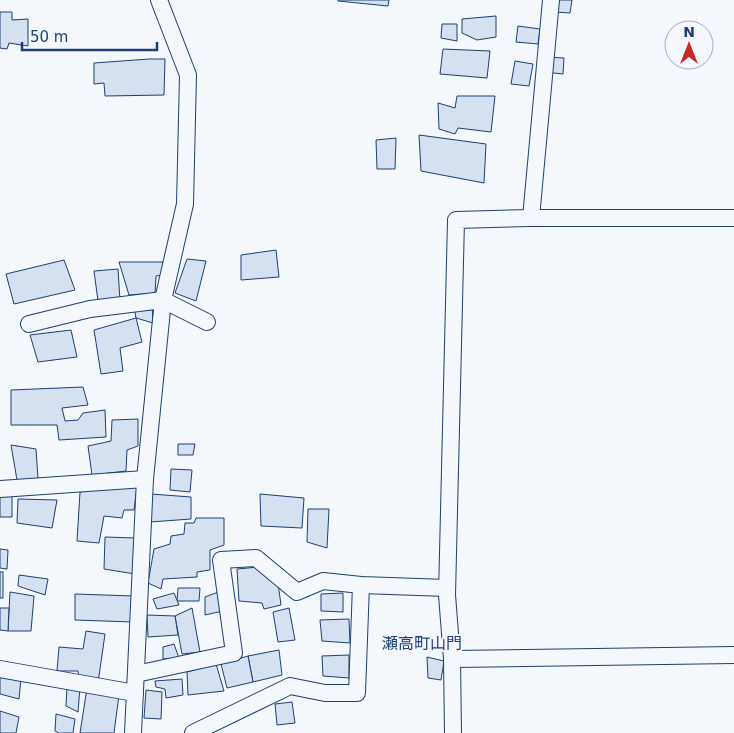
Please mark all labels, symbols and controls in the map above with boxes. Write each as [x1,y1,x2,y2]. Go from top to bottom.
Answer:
scale bar [22,20,158,52]
north arrow [664,20,714,70]
text: N [683,24,695,40]
text: 50 m [30,28,68,46]
district label: 瀬高町山門 [382,634,462,653]

